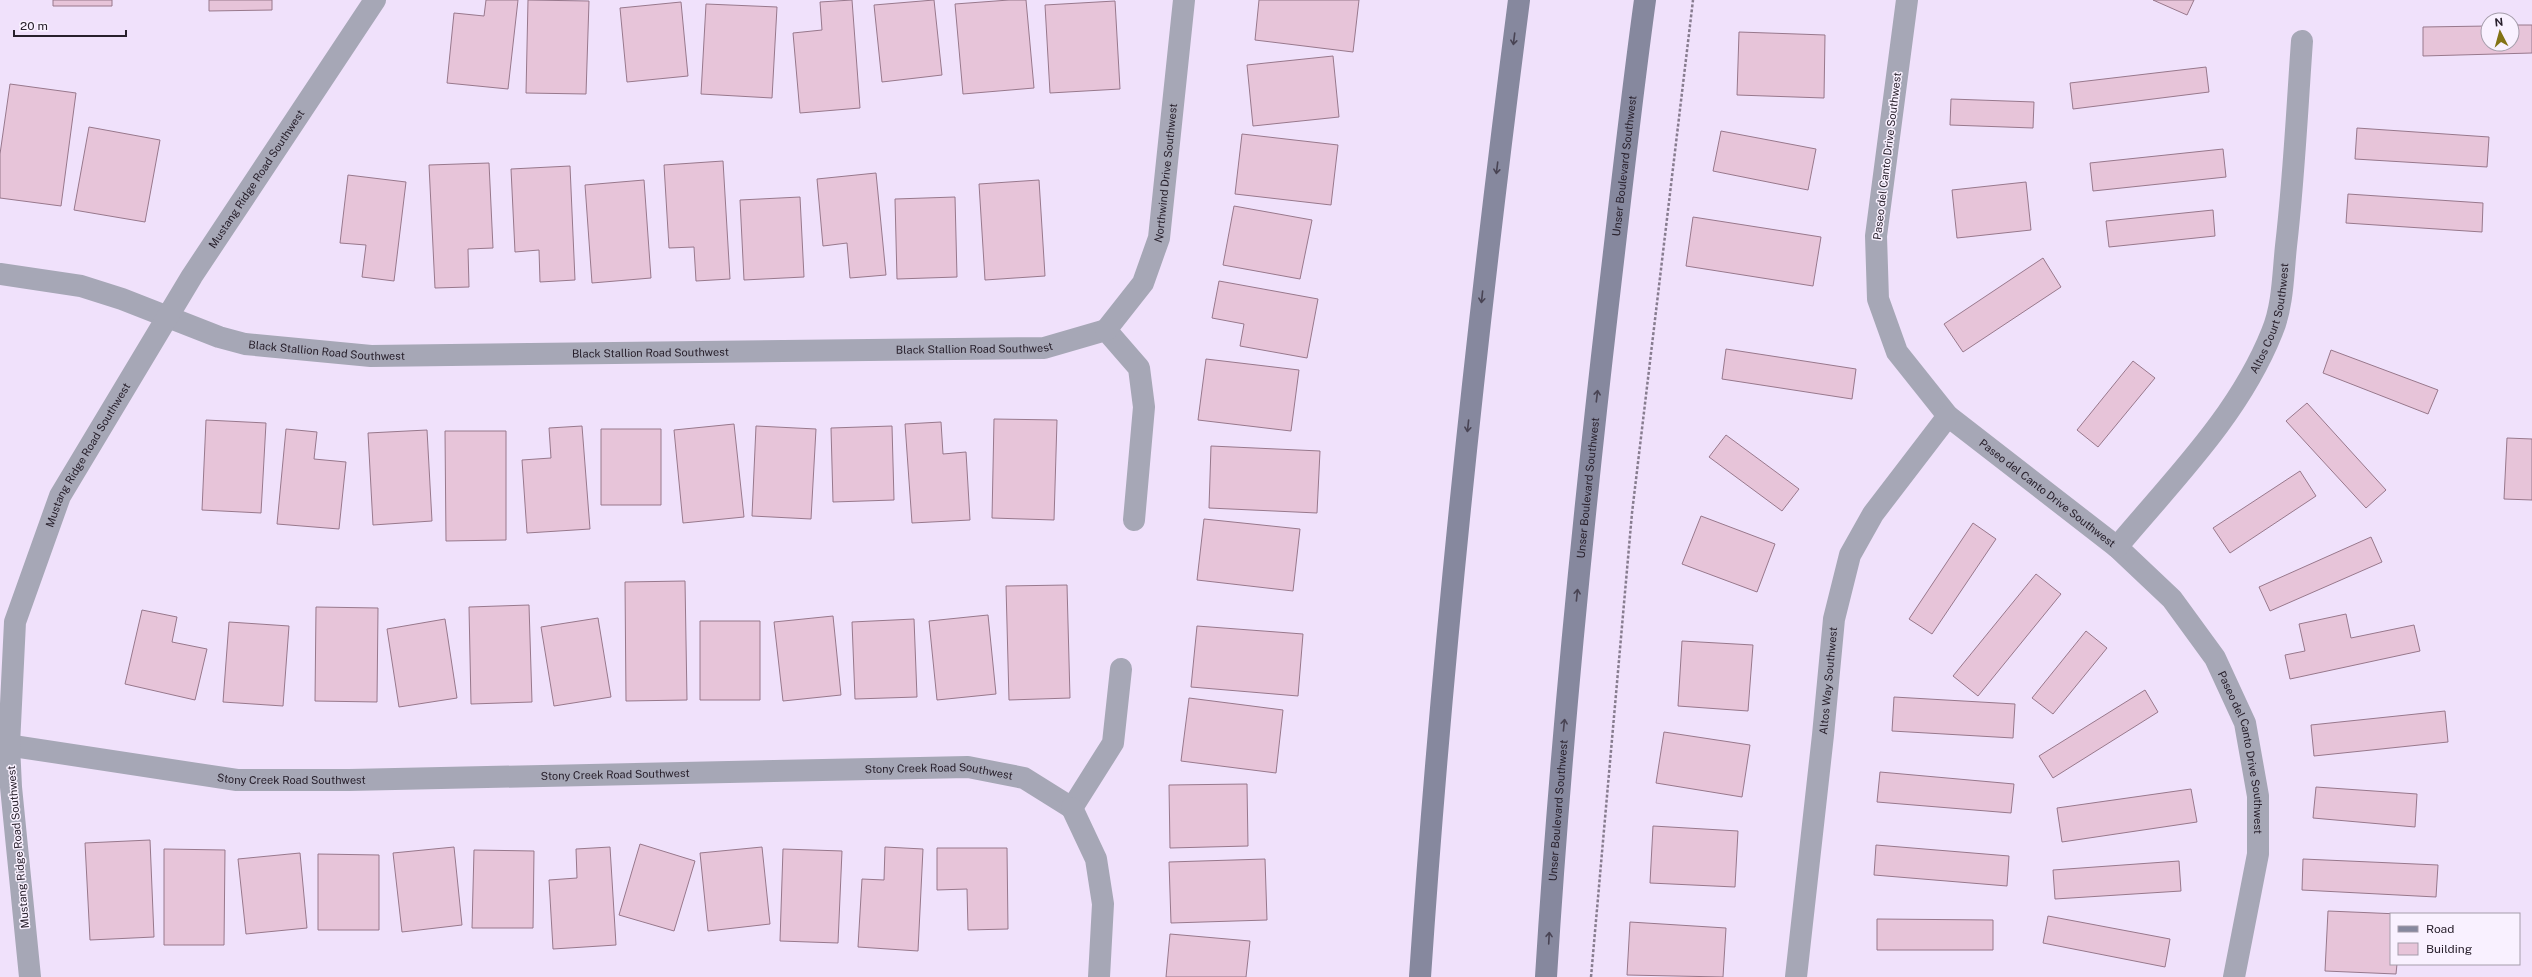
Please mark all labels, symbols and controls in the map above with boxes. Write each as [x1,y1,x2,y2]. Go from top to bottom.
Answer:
scale bar [14,12,126,38]
north arrow [2480,12,2520,52]
text: N [2494,16,2504,28]
text: 20 m [20,19,48,33]
one-way arrow [1510,32,1518,45]
street label: Paseo del Canto Drive Southwest [1871,72,1903,240]
street label: Unser Boulevard Southwest [1610,95,1639,237]
street label: Northwind Drive Southwest [1152,103,1179,244]
street label: Mustang Ridge Road Southwest [206,107,307,250]
one-way arrow [1493,161,1501,174]
street label: Altos Court Southwest [2247,262,2290,376]
one-way arrow [1478,290,1485,303]
street label: Black Stallion Road Southwest [248,338,405,362]
street label: Black Stallion Road Southwest [896,340,1054,356]
street label: Black Stallion Road Southwest [572,346,729,360]
street label: Mustang Ridge Road Southwest [43,381,132,529]
one-way arrow [1593,390,1601,403]
street label: Unser Boulevard Southwest [1574,417,1601,559]
one-way arrow [1464,419,1471,432]
street label: Paseo del Canto Drive Southwest [1977,437,2118,550]
one-way arrow [1573,589,1580,602]
street label: Altos Way Southwest [1817,626,1839,735]
street label: Paseo del Canto Drive Southwest [2216,669,2264,834]
one-way arrow [1560,719,1568,732]
street label: Unser Boulevard Southwest [1546,739,1570,882]
street label: Stony Creek Road Southwest [865,761,1014,782]
street label: Mustang Ridge Road Southwest [5,765,31,929]
street label: Stony Creek Road Southwest [541,767,690,782]
street label: Stony Creek Road Southwest [216,771,366,786]
legend [2390,913,2520,965]
text: Road [2426,922,2454,936]
one-way arrow [1545,932,1552,945]
text: Building [2426,942,2472,956]

